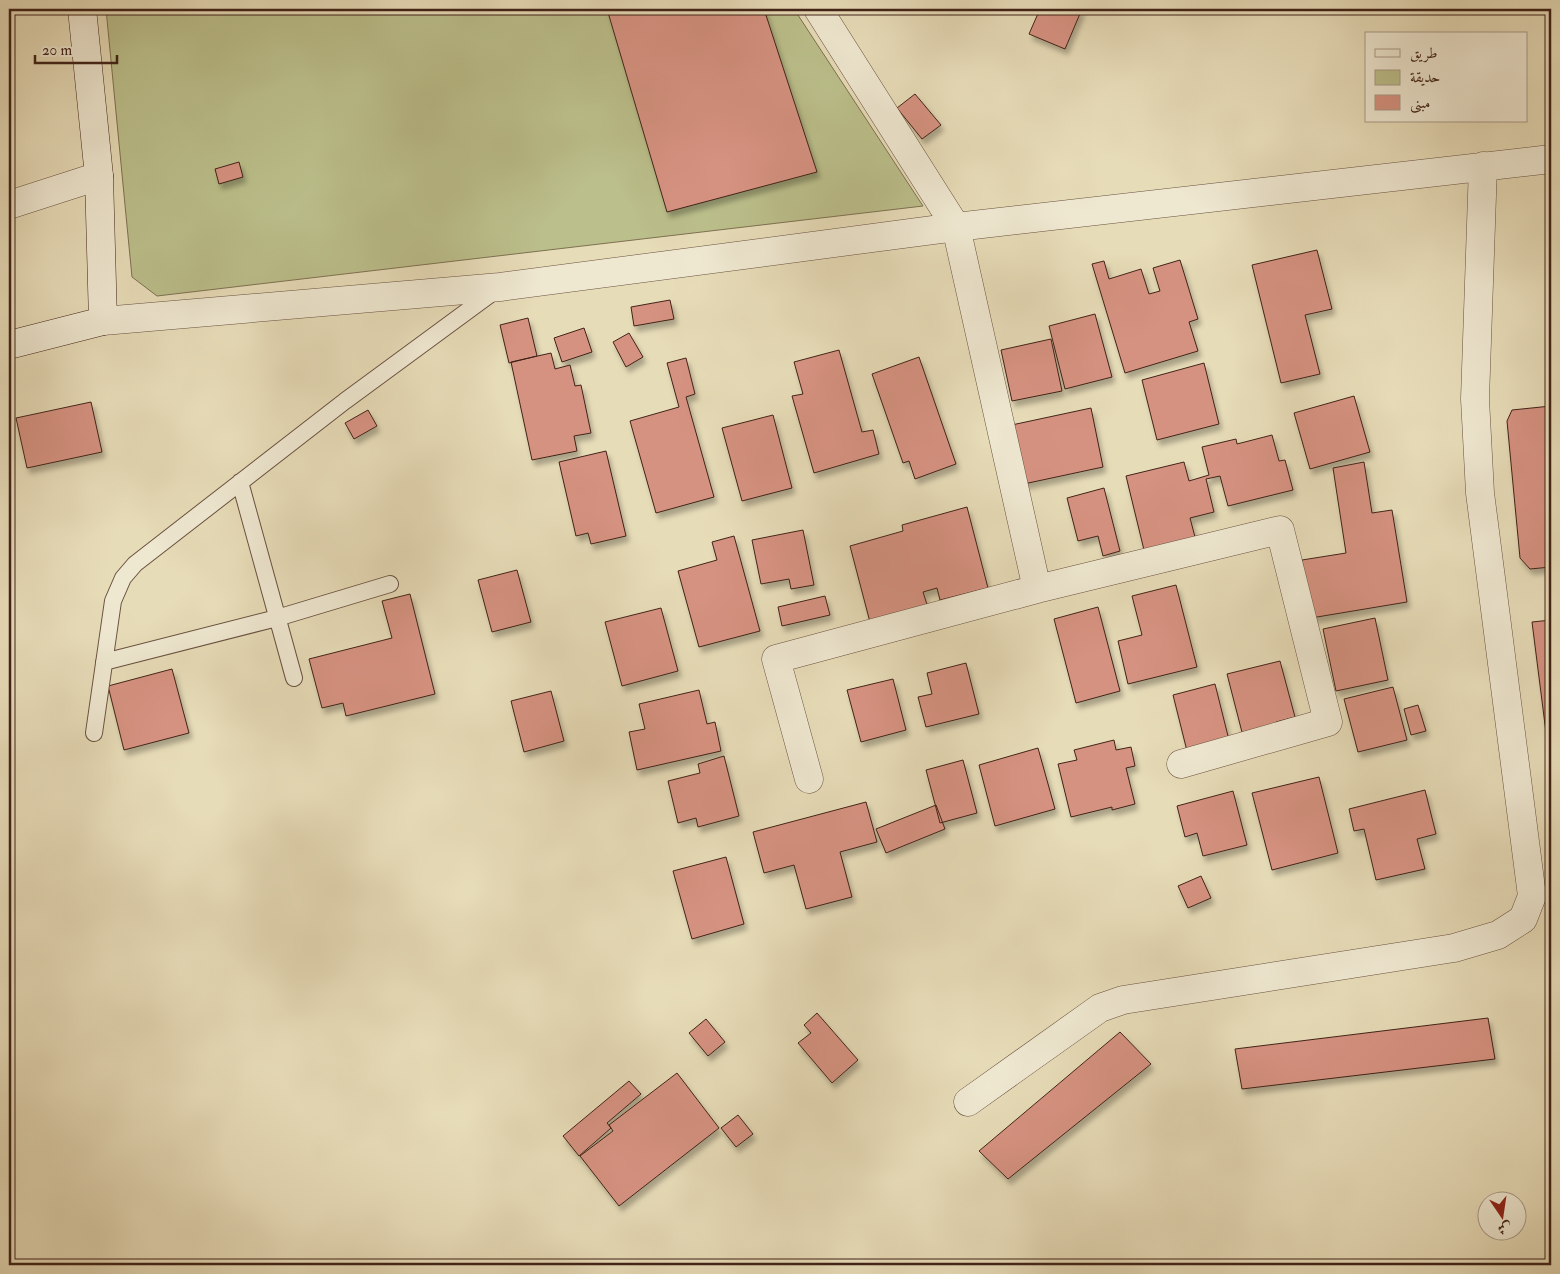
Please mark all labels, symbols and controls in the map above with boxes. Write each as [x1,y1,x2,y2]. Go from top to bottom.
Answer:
scale bar [35,32,118,64]
legend [1365,32,1528,122]
text: 20 m [42,41,72,60]
text: طريق [1410,44,1437,63]
text: حديقة [1410,68,1440,87]
text: مبنى [1410,94,1430,114]
north arrow [1478,1192,1528,1242]
text: ش [1496,1218,1513,1238]

